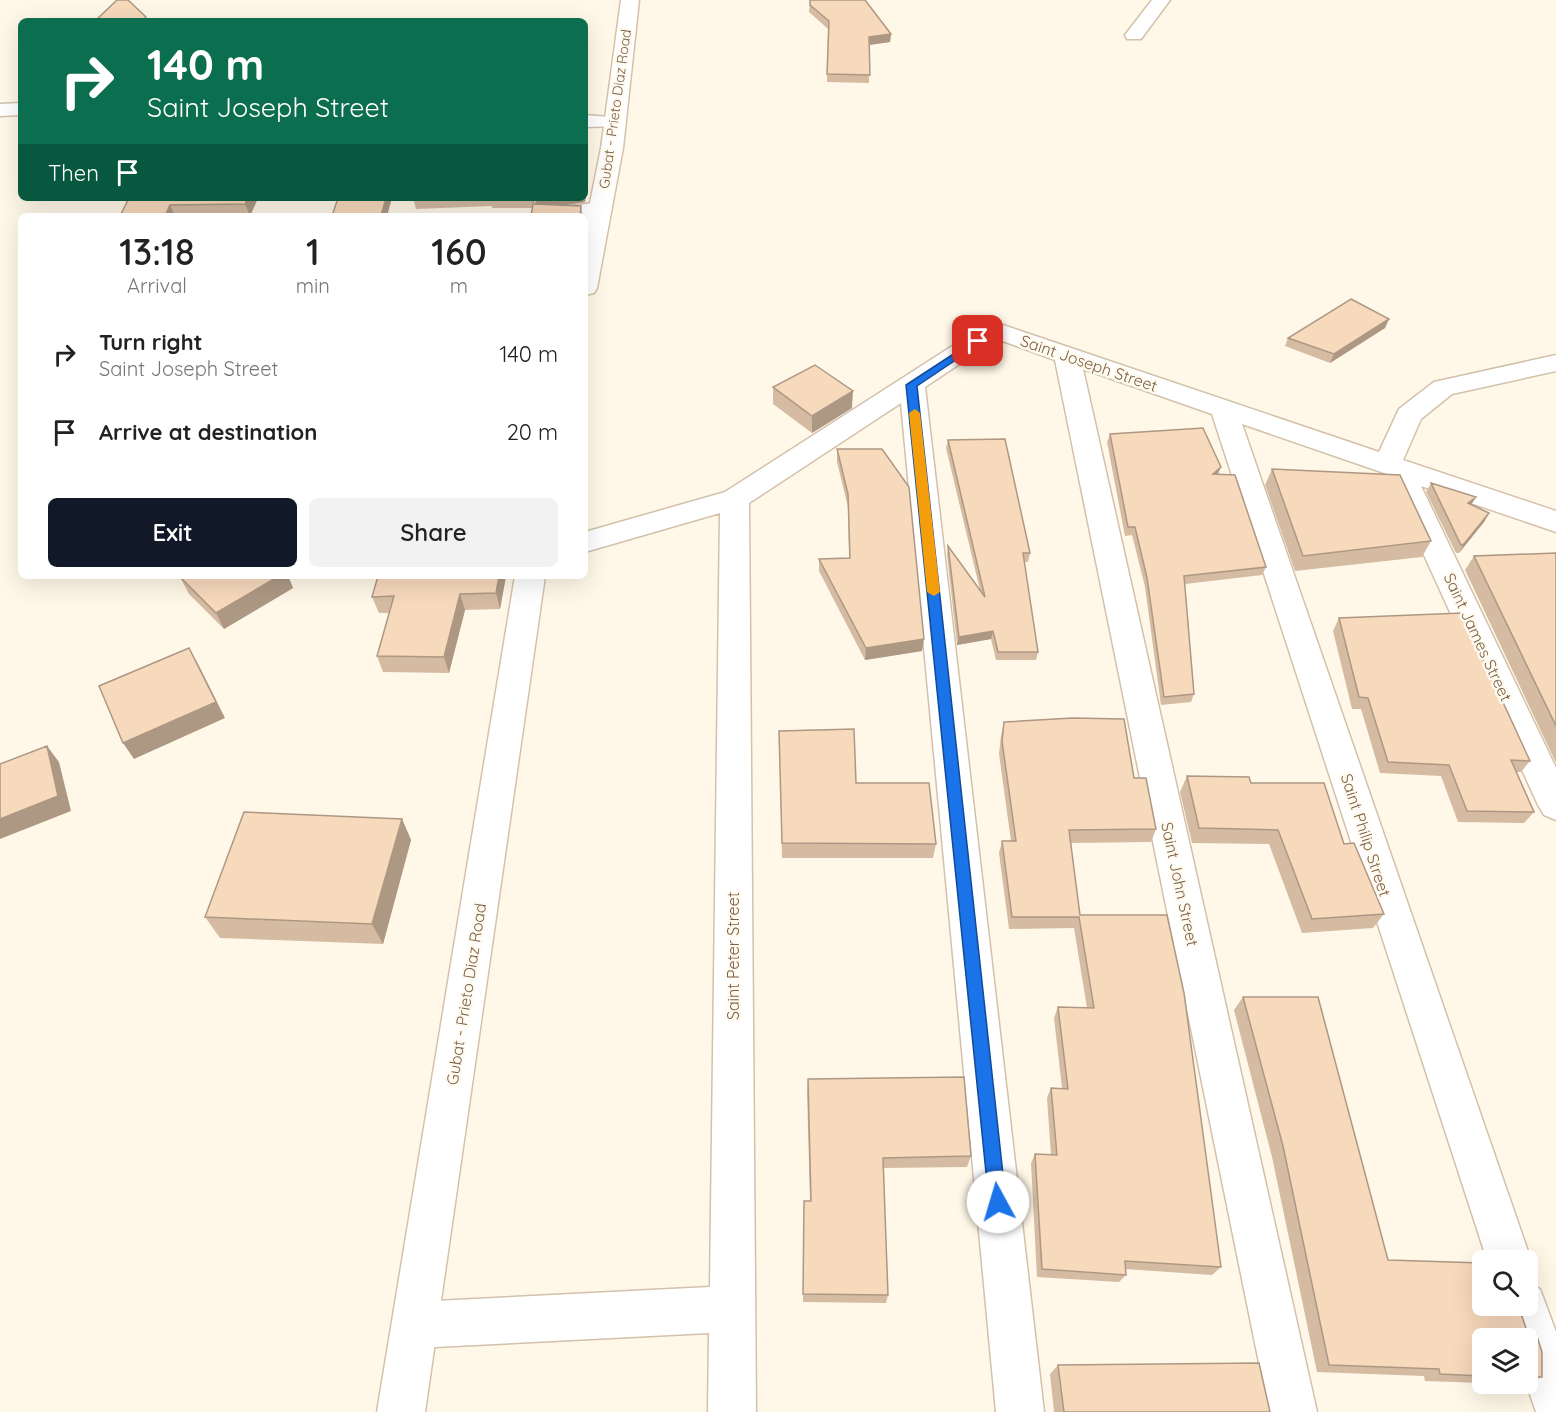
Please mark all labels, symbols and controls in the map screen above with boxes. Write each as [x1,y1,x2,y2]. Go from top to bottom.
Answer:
street label: Gubat - Prieto Diaz Road [595,28,635,190]
text: 140 m [147,38,264,91]
icon: right [48,42,126,120]
text: Saint Joseph Street [147,90,389,124]
icon: arrive [111,156,144,189]
text: Then [48,159,99,187]
text: 13:18 [119,229,195,274]
text: 1 [306,229,320,274]
text: 160 [431,229,487,274]
text: Arrival [127,273,187,298]
text: min [296,273,330,298]
text: m [450,273,468,298]
pin [952,315,1003,366]
icon: arrive [961,324,994,357]
text: Turn right [99,328,203,356]
street label: Saint Joseph Street [1018,330,1160,396]
icon: right [48,338,81,371]
text: 140 m [499,340,558,368]
text: Saint Joseph Street [99,356,278,381]
icon: arrive [48,416,81,449]
text: Arrive at destination [99,418,317,446]
text: 20 m [507,418,558,446]
button: Exit [48,498,297,567]
button: Share [309,498,558,567]
street label: Saint James Street [1440,570,1516,704]
street label: Saint Philip Street [1337,771,1395,899]
street label: Saint John Street [1157,820,1203,948]
street label: Saint Peter Street [723,892,743,1020]
street label: Gubat - Prieto Diaz Road [442,902,490,1086]
position arrow [966,1170,1030,1234]
map controls [1472,1250,1538,1394]
button: search [1472,1250,1538,1316]
button: layers [1472,1328,1538,1394]

